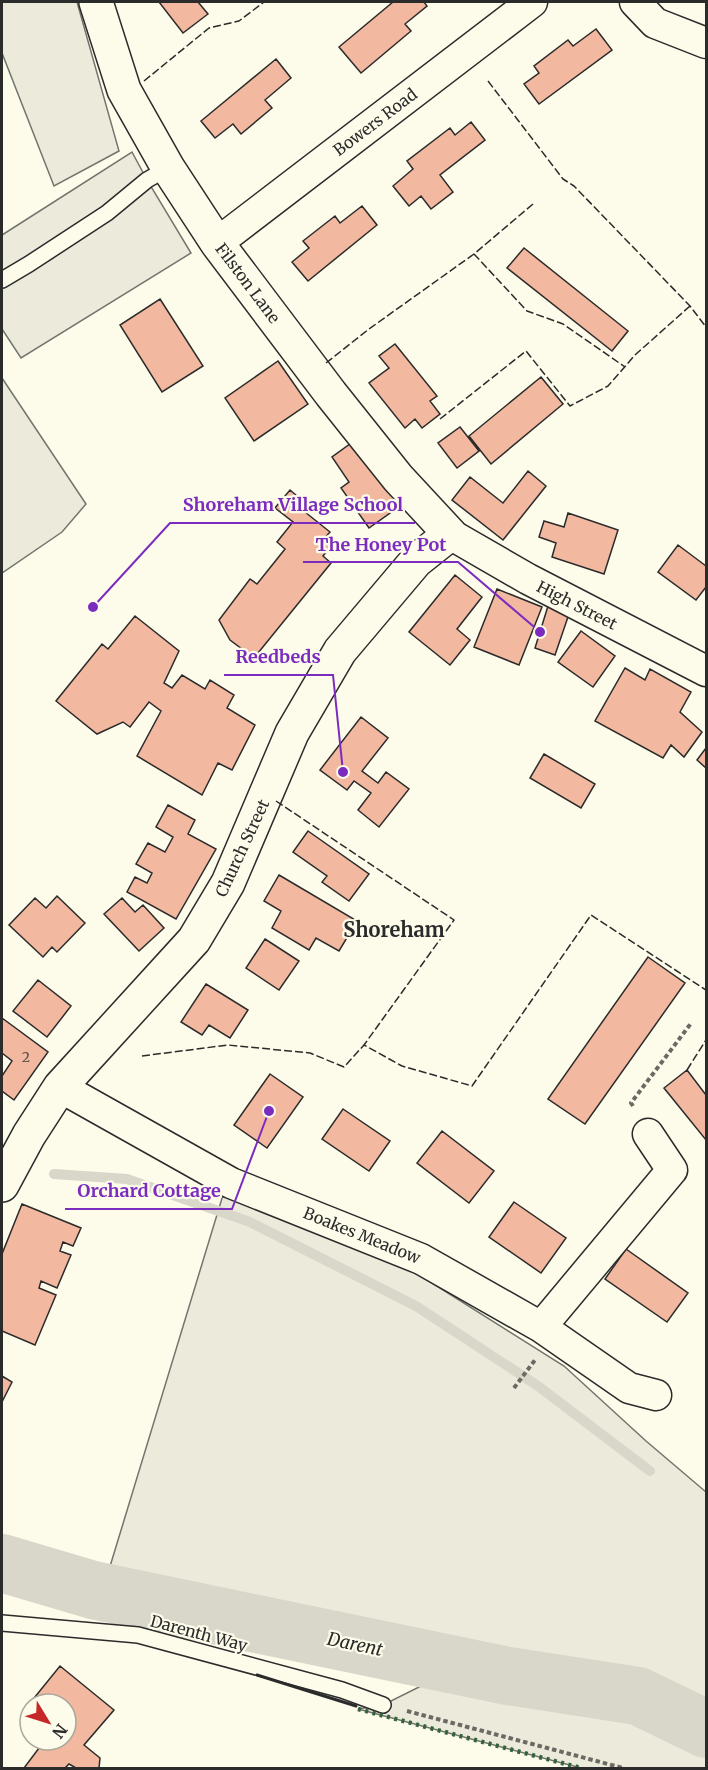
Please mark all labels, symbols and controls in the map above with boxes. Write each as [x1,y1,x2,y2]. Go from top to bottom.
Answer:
street label: Bowers Road [329,84,421,160]
street label: Filston Lane [211,239,285,327]
callout: Shoreham Village School [170,487,415,523]
text: Shoreham Village School [183,493,403,516]
callout: The Honey Pot [303,526,458,562]
text: The Honey Pot [316,533,447,556]
street label: High Street [534,576,621,634]
callout: Reedbeds [224,639,333,675]
text: Reedbeds [235,645,321,668]
street label: Church Street [211,795,274,900]
district label: Shoreham [343,917,445,942]
house number: 2 [22,1048,30,1066]
callout: Orchard Cottage [65,1173,232,1209]
text: Orchard Cottage [77,1179,221,1202]
street label: Boakes Meadow [301,1202,424,1268]
street label: Darenth Way [148,1610,250,1656]
water label: Darent [324,1627,385,1661]
north arrow [18,1692,78,1752]
text: N [48,1720,72,1743]

